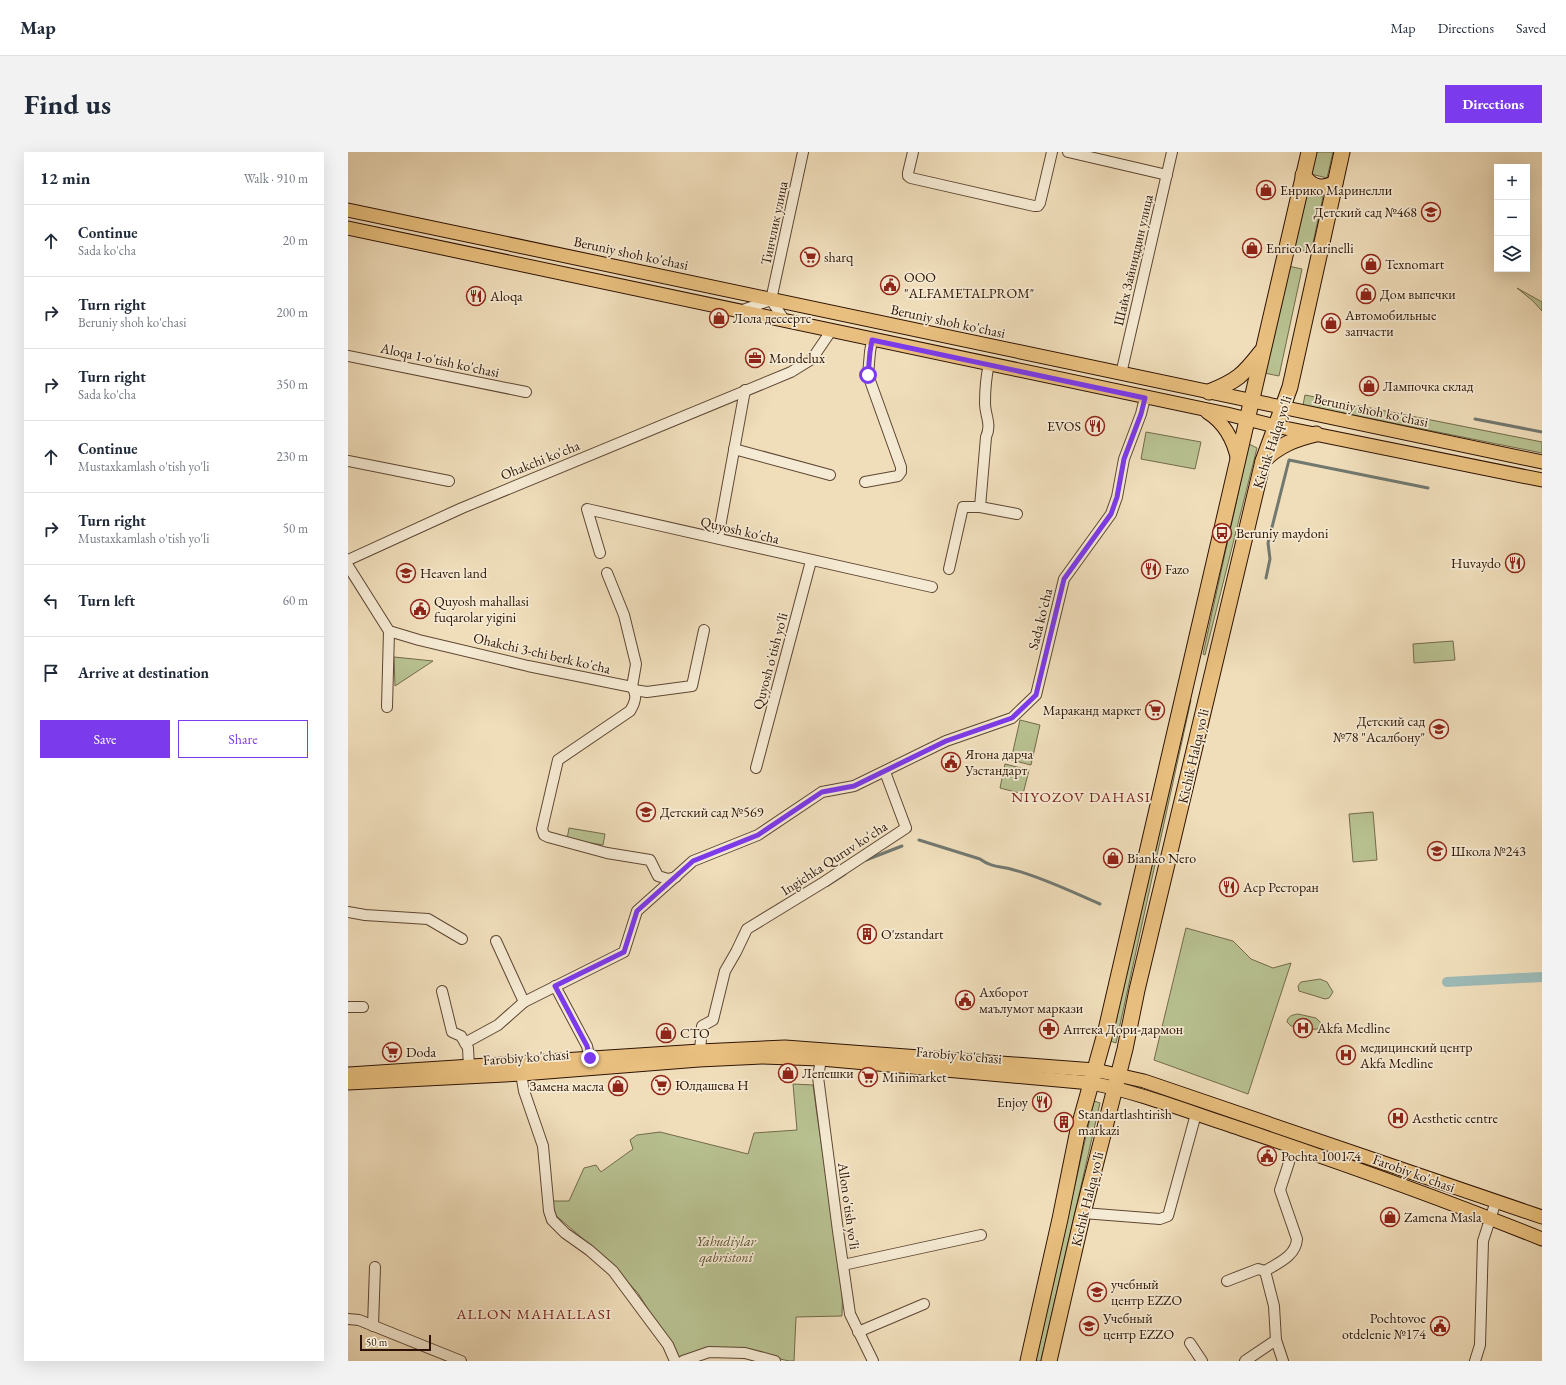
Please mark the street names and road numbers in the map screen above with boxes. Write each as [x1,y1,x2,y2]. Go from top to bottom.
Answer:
street label: Тинчлик улица [756,179,792,267]
street label: Шайх Зайниддин улица [1109,192,1157,327]
street label: Beruniy shoh ko'chasi [572,232,690,274]
street label: Beruniy shoh ko'chasi [889,300,1007,342]
street label: Aloqa 1-o'tish ko'chasi [378,338,502,381]
street label: Beruniy shoh ko'chasi [1312,389,1430,431]
street label: Kichik Halqa yo'li [1248,393,1296,491]
street label: Ohakchi ko'cha [498,436,583,484]
street label: Quyosh ko'cha [699,512,781,548]
street label: Sada ko'cha [1024,586,1056,651]
street label: Quyosh o'tish yo'li [748,610,792,711]
street label: Ohakchi 3-chi berk ko'cha [472,628,613,678]
street label: Kichik Halqa yo'li [1173,706,1213,805]
street label: Ingichka Quruv ko'cha [777,817,891,899]
street label: Farobiy ko'chasi [915,1042,1003,1068]
street label: Farobiy ko'chasi [482,1045,570,1069]
street label: Kichik Halqa yo'li [1067,1149,1108,1248]
street label: Farobiy ko'chasi [1370,1150,1458,1196]
street label: Allon o'tish yo'li [834,1160,864,1251]

